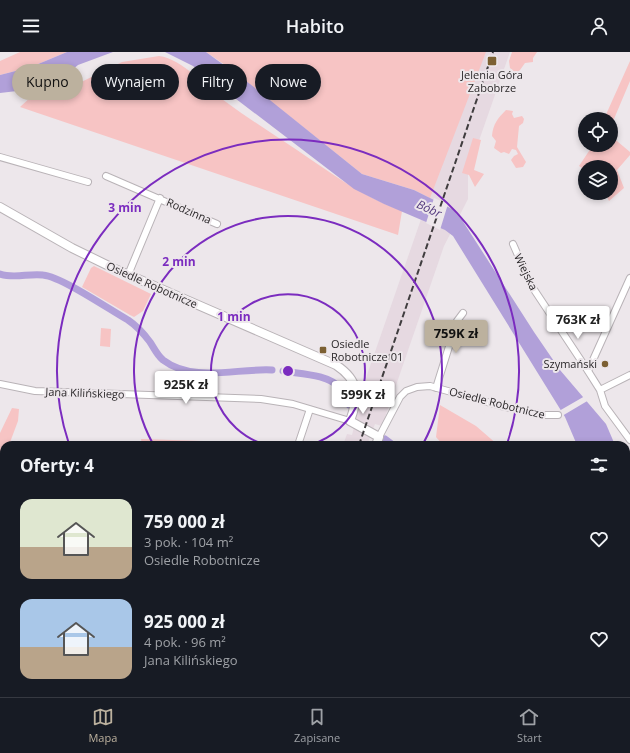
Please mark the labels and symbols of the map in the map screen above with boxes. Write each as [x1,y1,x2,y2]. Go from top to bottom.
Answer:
marker: Jelenia Góra Zabobrze [486,55,498,67]
place label: Jelenia Góra Zabobrze [460,67,523,95]
street label: Rodzinna [164,194,214,227]
water label: Bóbr [414,195,446,222]
text: 3 min [108,199,142,216]
street label: Wiejska [511,251,542,293]
text: 2 min [162,253,196,270]
street label: Osiedle Robotnicze [104,258,200,311]
pin: 763K zł [541,306,615,340]
text: 1 min [217,308,251,325]
pin: 759K zł [419,320,493,354]
place label: Osiedle Robotnicze 01 [331,336,403,364]
marker: Osiedle Robotnicze 01 [318,345,328,355]
place label: Szymański [543,356,597,371]
marker: Szymański [600,359,610,369]
centre of rings [281,364,295,378]
pin: 925K zł [149,371,223,405]
pin: 599K zł [326,381,400,415]
street label: Osiedle Robotnicze [448,383,547,422]
street label: Jana Kilińskiego [44,384,125,401]

